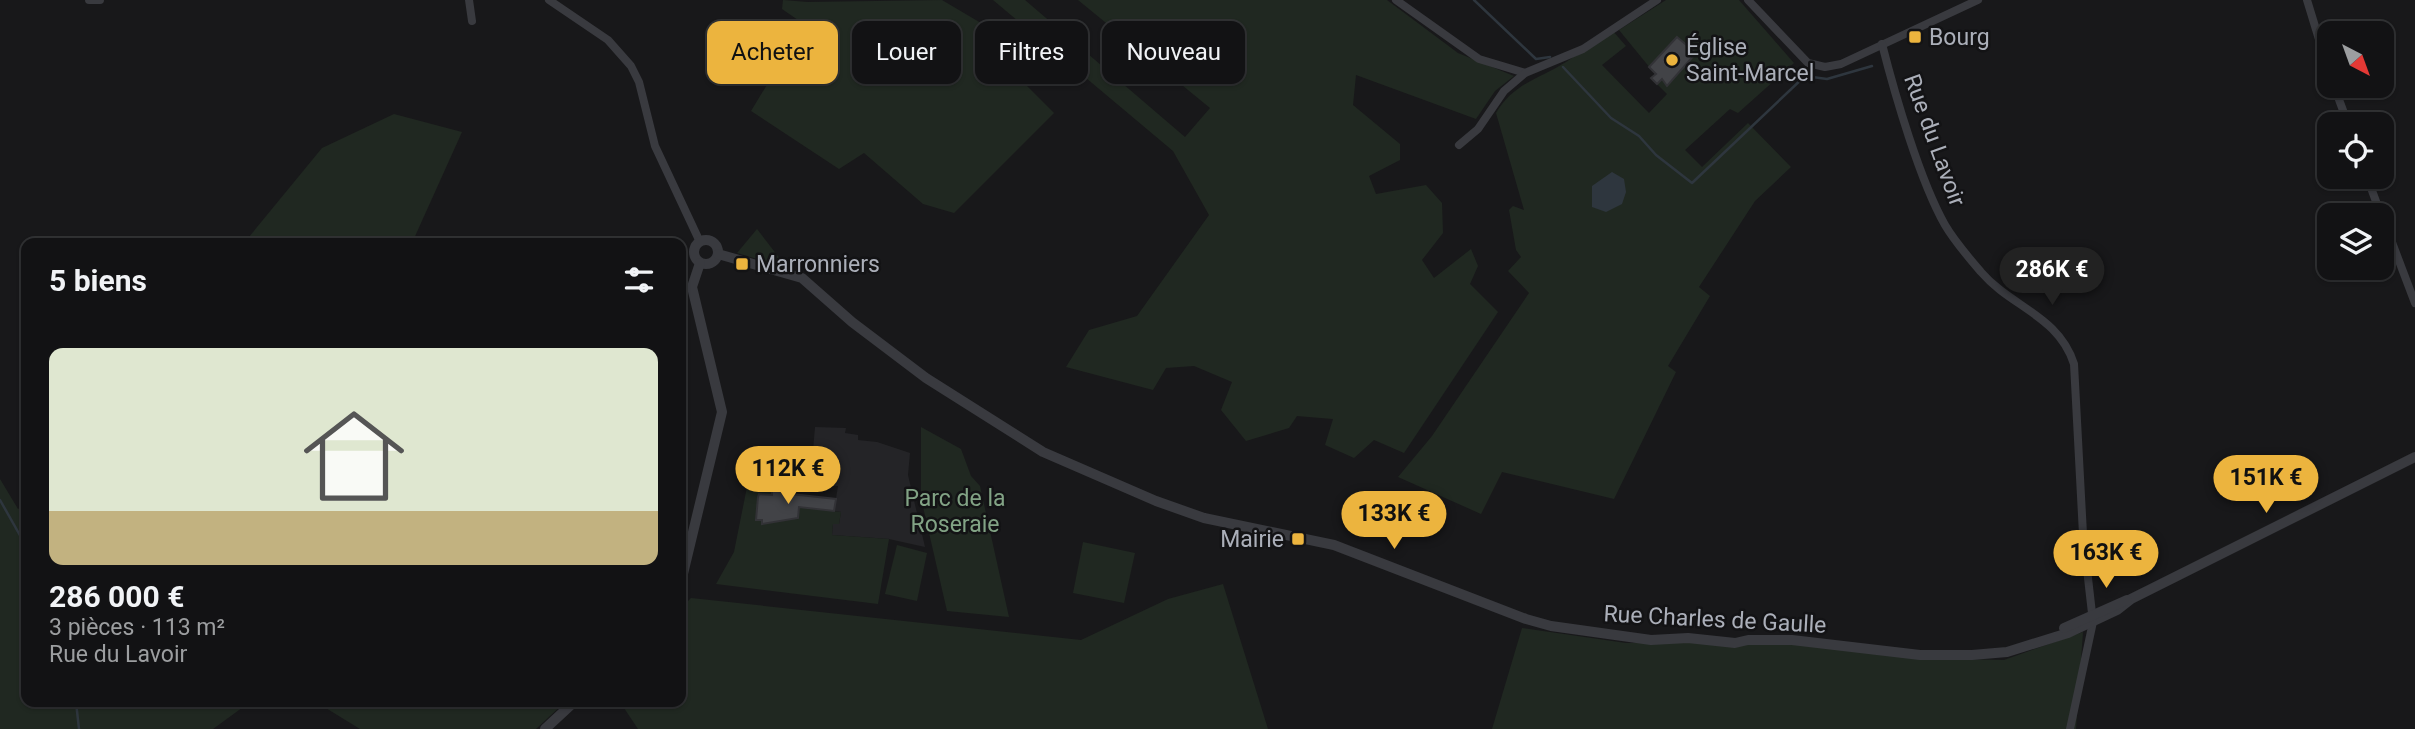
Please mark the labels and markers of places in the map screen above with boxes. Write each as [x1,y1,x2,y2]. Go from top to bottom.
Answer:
place label: Bourg [1929,24,1990,51]
marker: Bourg [1907,29,1923,45]
place label: Église Saint-Marcel [1686,33,1814,87]
marker: Église Saint-Marcel [1664,52,1680,68]
pin: 286K € [1995,247,2109,307]
place label: Marronniers [756,251,880,278]
marker: Marronniers [734,256,750,272]
pin: 112K € [731,447,845,506]
pin: 151K € [2209,456,2323,515]
pin: 133K € [1337,491,1451,551]
place label: Mairie [1220,526,1284,553]
pin: 163K € [2049,530,2163,590]
marker: Mairie [1290,531,1306,547]

